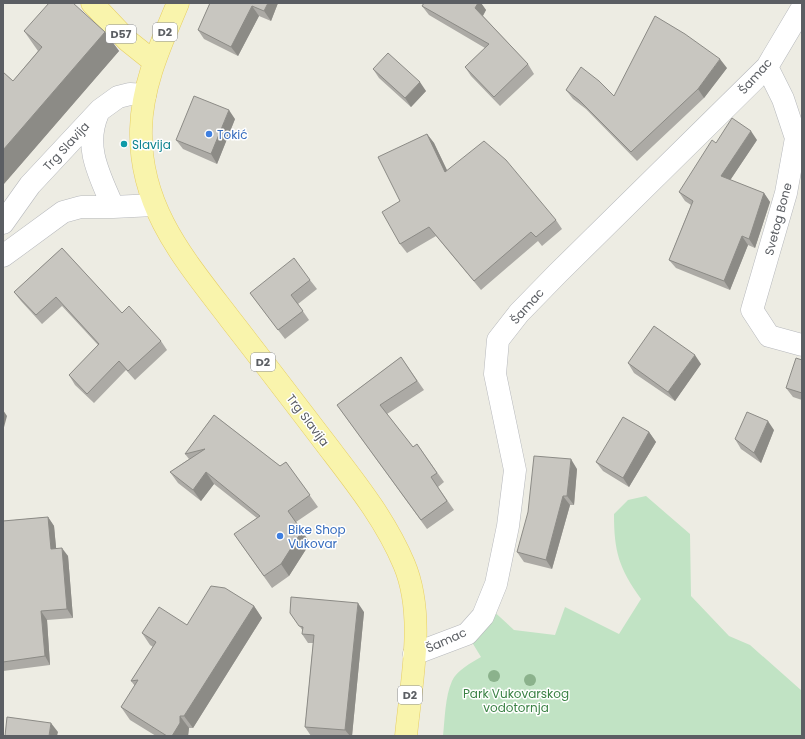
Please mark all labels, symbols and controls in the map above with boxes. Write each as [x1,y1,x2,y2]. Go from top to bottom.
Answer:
road number: D2 [153,23,177,41]
road number: D57 [106,25,136,43]
street label: Šamac [734,54,776,98]
street label: Trg Slavija [39,118,93,174]
place label: Tokić [217,126,248,143]
marker: Tokić [204,129,214,139]
place label: Slavija [132,136,171,153]
marker: Slavija [119,139,129,149]
street label: Svetog Bone [760,181,796,257]
street label: Šamac [506,284,548,328]
road number: D2 [251,353,275,371]
street label: Trg Slavija [283,390,333,450]
place label: Bike Shop Vukovar [288,521,346,552]
marker: Bike Shop Vukovar [275,531,285,541]
street label: Šamac [423,624,469,656]
park label: Park Vukovarskog vodotornja [463,685,569,716]
road number: D2 [398,686,422,704]

